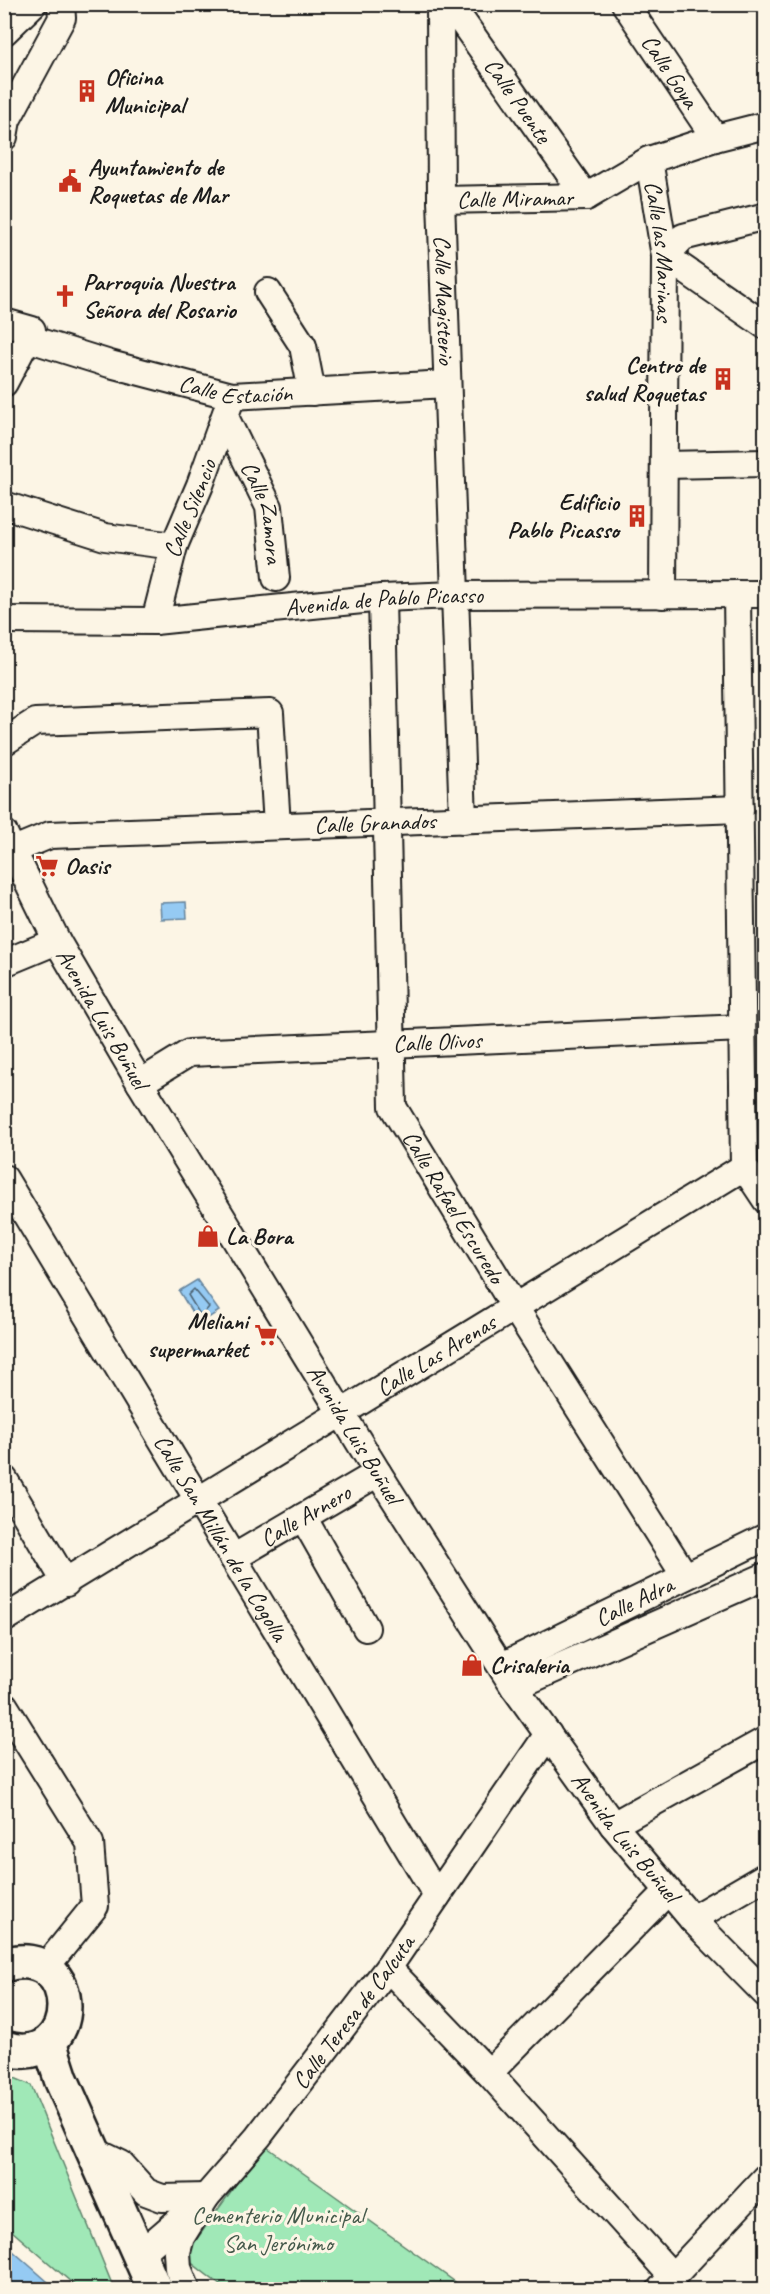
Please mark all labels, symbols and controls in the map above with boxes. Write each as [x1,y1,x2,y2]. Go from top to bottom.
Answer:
street label: Calle Goya [635,29,707,115]
street label: Calle Puente [478,52,560,151]
place label: Oficina Municipal [105,62,189,120]
building icon: Oficina Municipal [74,78,100,104]
place label: Ayuntamiento de Roquetas de Mar [88,152,230,210]
public building icon: Ayuntamiento de Roquetas de Mar [57,168,83,194]
street label: Calle las Marinas [638,179,680,324]
street label: Calle Miramar [457,182,576,215]
street label: Calle Magisterio [427,235,462,367]
place label: Parroquia Nuestra Señora del Rosario [83,267,238,325]
church icon: Parroquia Nuestra Señora del Rosario [52,283,78,309]
place label: Centro de salud Roquetas [584,350,708,408]
building icon: Centro de salud Roquetas [710,366,736,392]
street label: Calle Estación [176,368,294,412]
street label: Calle Silencio [157,454,224,561]
street label: Calle Zamora [234,456,290,566]
place label: Edificio Pablo Picasso [507,487,621,545]
building icon: Edificio Pablo Picasso [624,503,650,529]
street label: Avenida de Pablo Picasso [284,580,485,623]
street label: Calle Granados [314,805,438,840]
place label: Oasis [65,851,112,881]
supermarket icon: Oasis [34,853,60,879]
street label: Avenida Luis Buñuel [50,943,157,1098]
street label: Calle Olivos [392,1025,484,1059]
street label: Calle Rafael Escuredo [396,1125,513,1291]
place label: La Bora [226,1221,295,1251]
shop icon: La Bora [195,1223,221,1249]
place label: Meliani supermarket [148,1306,251,1364]
street label: Calle Las Arenas [371,1306,503,1403]
supermarket icon: Meliani supermarket [253,1322,279,1348]
street label: Avenida Luis Buñuel [300,1359,411,1512]
street label: Calle San Millán de la Cogolla [147,1429,295,1648]
street label: Calle Arnero [255,1477,358,1554]
street label: Calle Adra [590,1569,680,1633]
place label: Crisaleria [490,1650,571,1680]
shop icon: Crisaleria [459,1652,485,1678]
street label: Avenida Luis Buñuel [565,1766,689,1911]
street label: Calle Teresa de Calcuta [285,1928,422,2095]
park label: Cementerio Municipal San Jerónimo [192,2200,368,2258]

